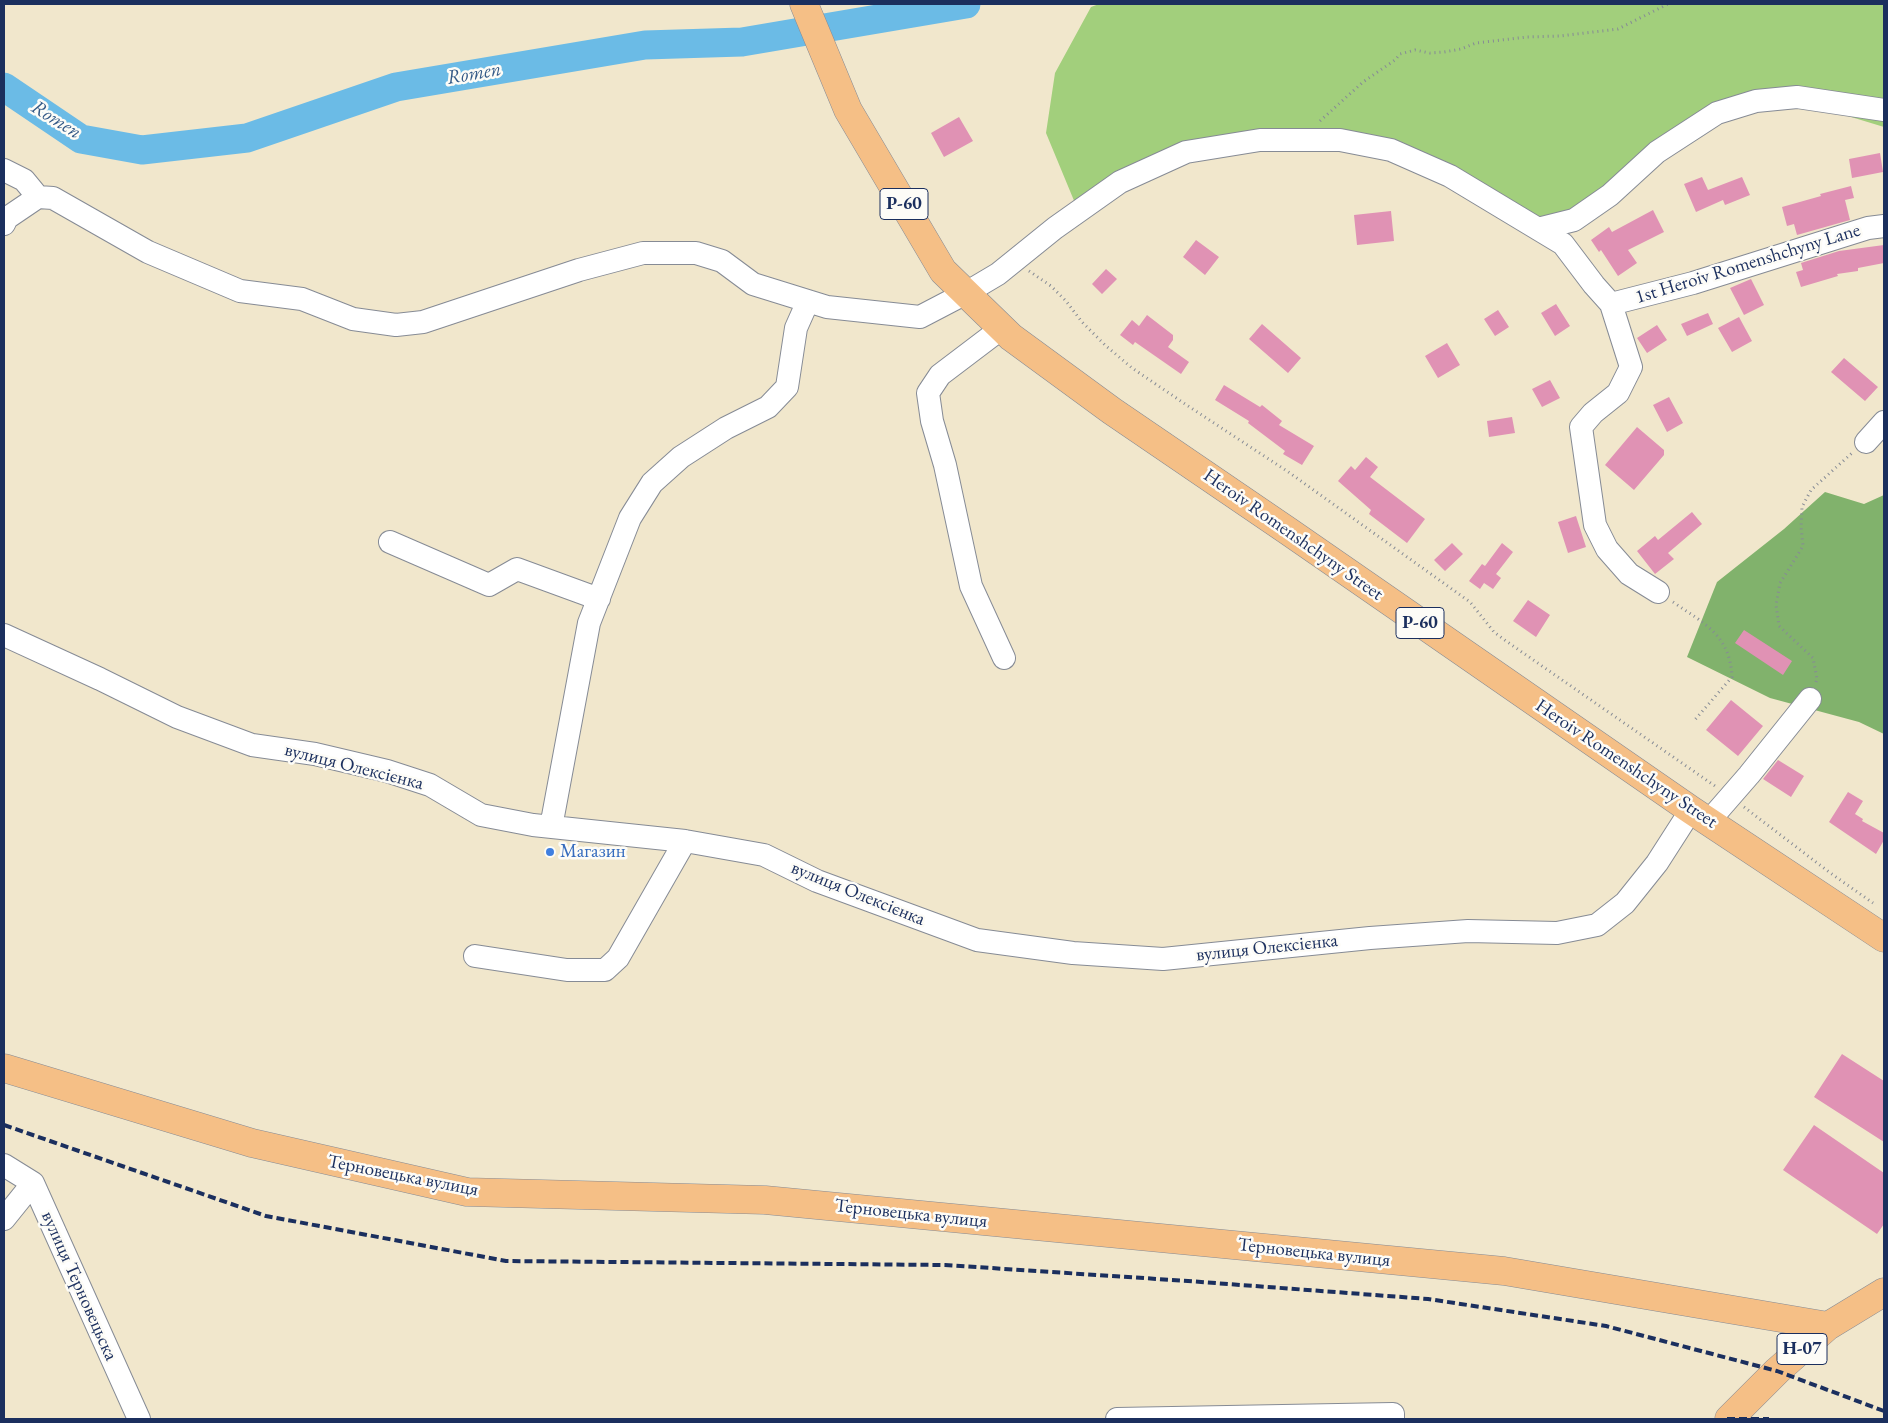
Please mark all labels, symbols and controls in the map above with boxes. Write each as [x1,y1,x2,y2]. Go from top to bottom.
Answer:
water label: Romen [445,57,503,91]
water label: Romen [27,95,85,145]
road number: Р-60 [880,188,928,220]
street label: 1st Heroiv Romenshchyny Lane [1633,219,1863,309]
street label: Heroiv Romenshchyny Street [1199,464,1387,606]
road number: Р-60 [1396,608,1444,638]
street label: Heroiv Romenshchyny Street [1531,695,1721,833]
street label: вулиця Олексієнка [282,739,426,795]
place label: Магазин [560,841,626,863]
marker: Магазин [544,846,556,858]
street label: вулиця Олексієнка [788,857,928,931]
street label: вулиця Олексієнка [1195,929,1339,967]
street label: Терновецька вулиця [326,1150,480,1202]
street label: Терновецька вулиця [834,1195,988,1233]
street label: вулиця Терновецьска [36,1208,122,1364]
street label: Терновецька вулиця [1237,1234,1391,1272]
road number: Н-07 [1777,1334,1827,1365]

